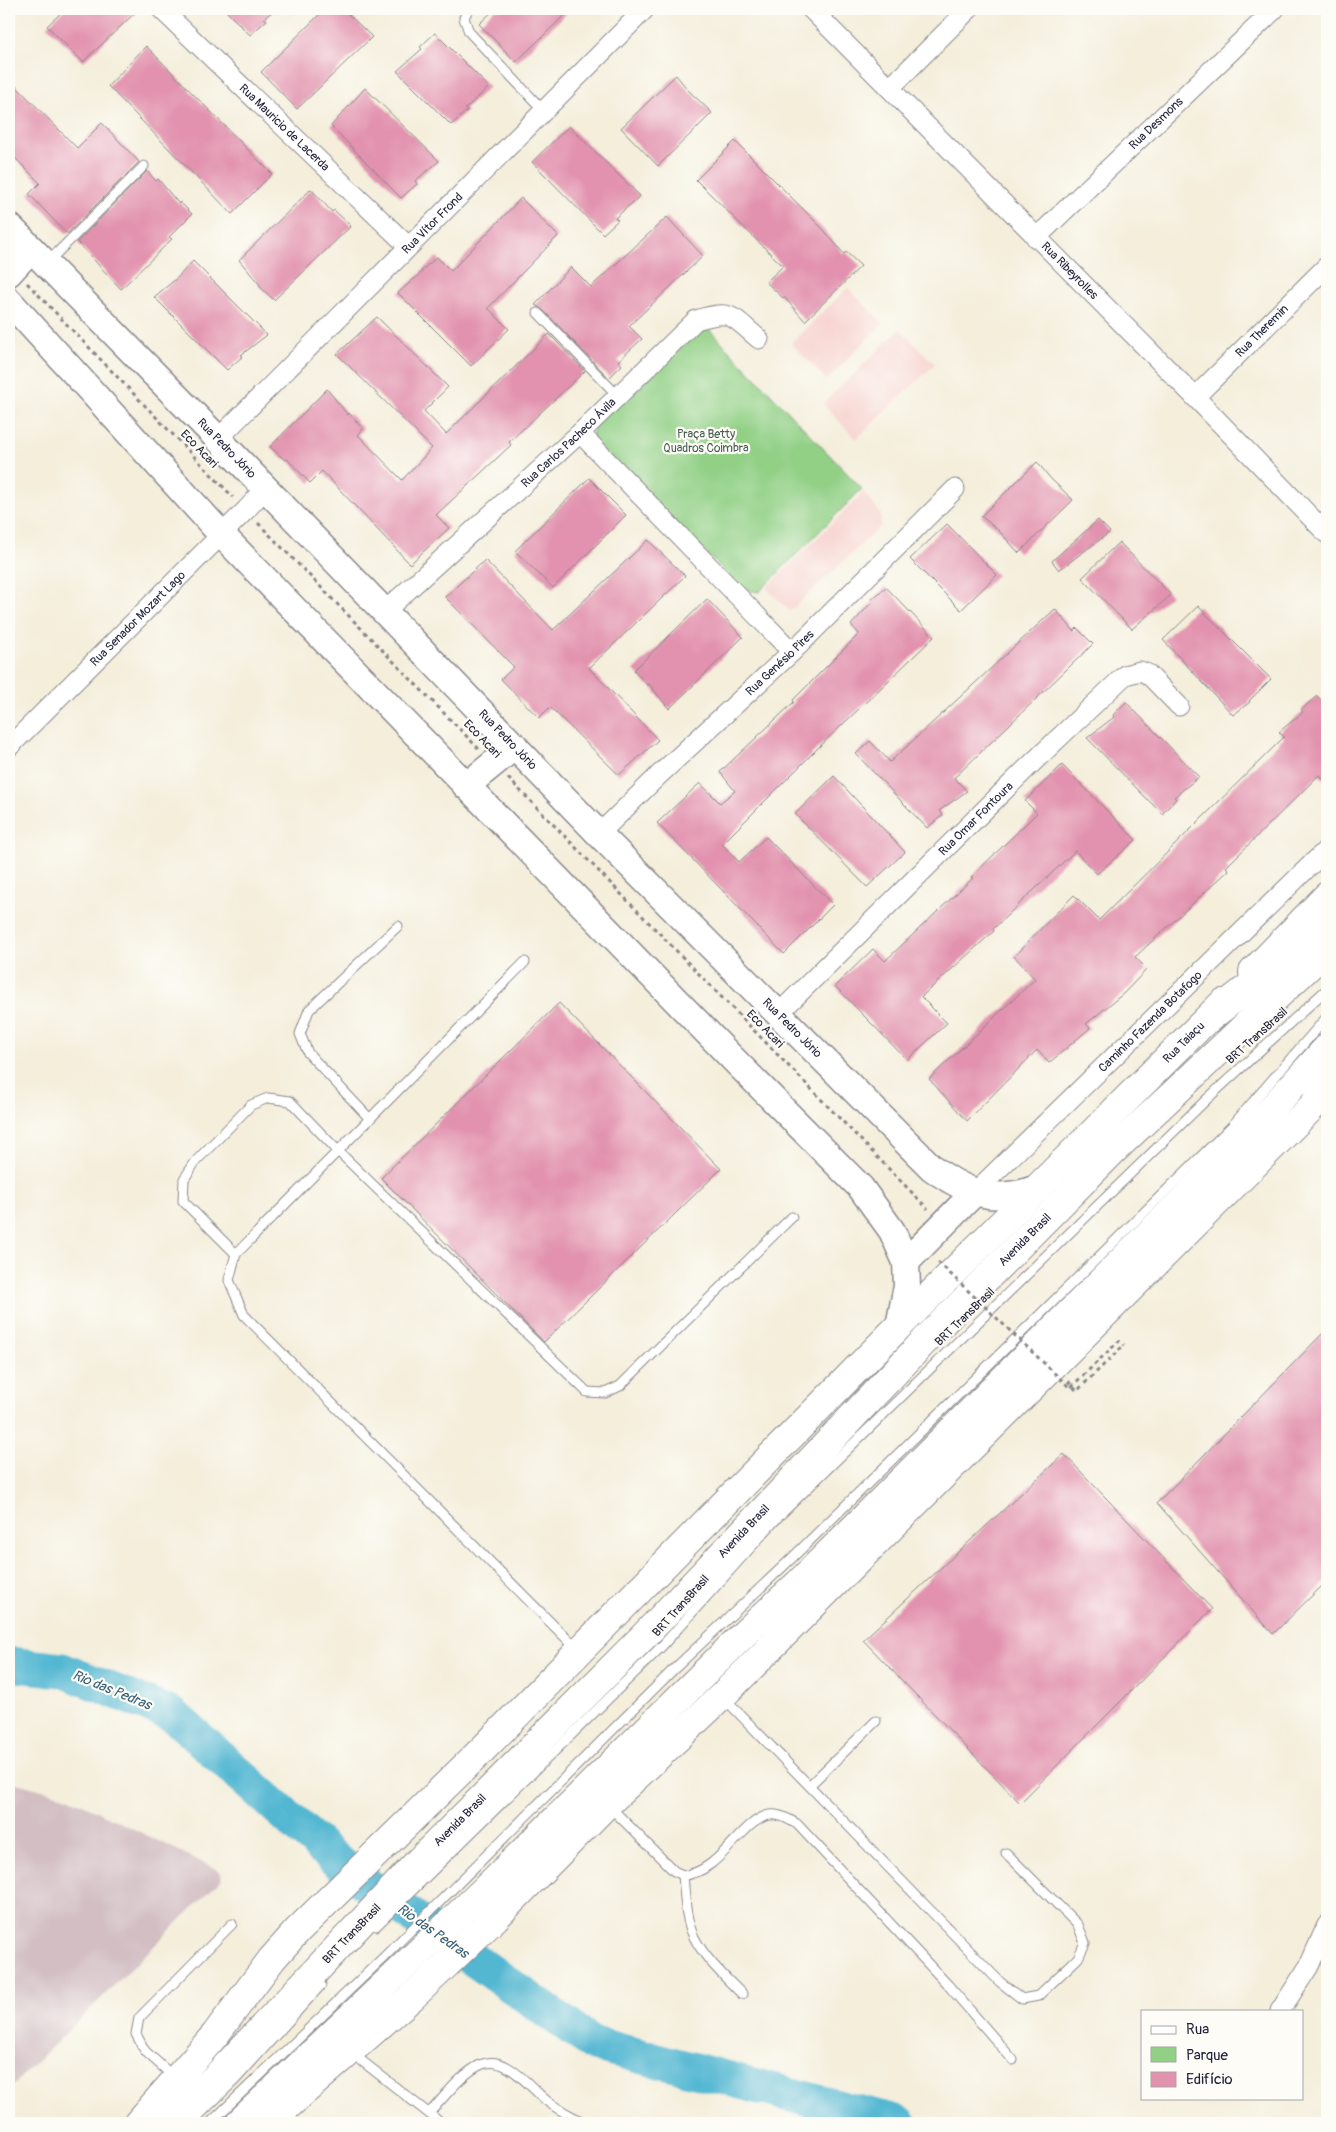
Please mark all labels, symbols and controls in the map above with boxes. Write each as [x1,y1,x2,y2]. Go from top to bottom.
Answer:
street label: Rua Mauricio de Lacerda [236,81,333,174]
street label: Rua Desmons [1126,93,1186,152]
street label: Rua Vítor Frond [399,189,466,257]
street label: Rua Ribeyrolles [1038,239,1102,303]
street label: Rua Theremin [1232,301,1292,360]
street label: Rua Carlos Pacheco Ávila [518,394,619,491]
street label: Rua Pedro Jório [194,415,260,482]
street label: Eco Acari [177,427,221,471]
park label: Praça Betty Quadros Coimbra [663,427,749,456]
street label: Rua Senador Mozart Lago [87,567,189,669]
street label: Rua Genésio Pires [742,626,818,699]
street label: Rua Pedro Jório [475,706,541,773]
street label: Eco Acari [460,717,504,761]
street label: Rua Omar Fontoura [935,778,1016,859]
street label: Caminho Fazenda Botafogo [1095,967,1206,1075]
street label: Rua Pedro Jório [759,995,826,1061]
street label: BRT TransBrasil [1223,1004,1291,1068]
street label: Eco Acari [743,1007,787,1051]
street label: Rua Taiaçu [1160,1018,1208,1066]
street label: Avenida Brasil [995,1210,1054,1269]
street label: BRT TransBrasil [932,1285,998,1349]
street label: Avenida Brasil [715,1501,773,1561]
street label: BRT TransBrasil [649,1572,713,1640]
water label: Rio das Pedras [70,1667,155,1714]
street label: Avenida Brasil [430,1791,489,1850]
water label: Rio das Pedras [394,1900,473,1963]
street label: BRT TransBrasil [320,1901,384,1967]
legend [1141,2010,1304,2100]
text: Rua [1186,2020,1209,2039]
text: Parque [1186,2046,1229,2065]
text: Edifício [1186,2070,1232,2089]

